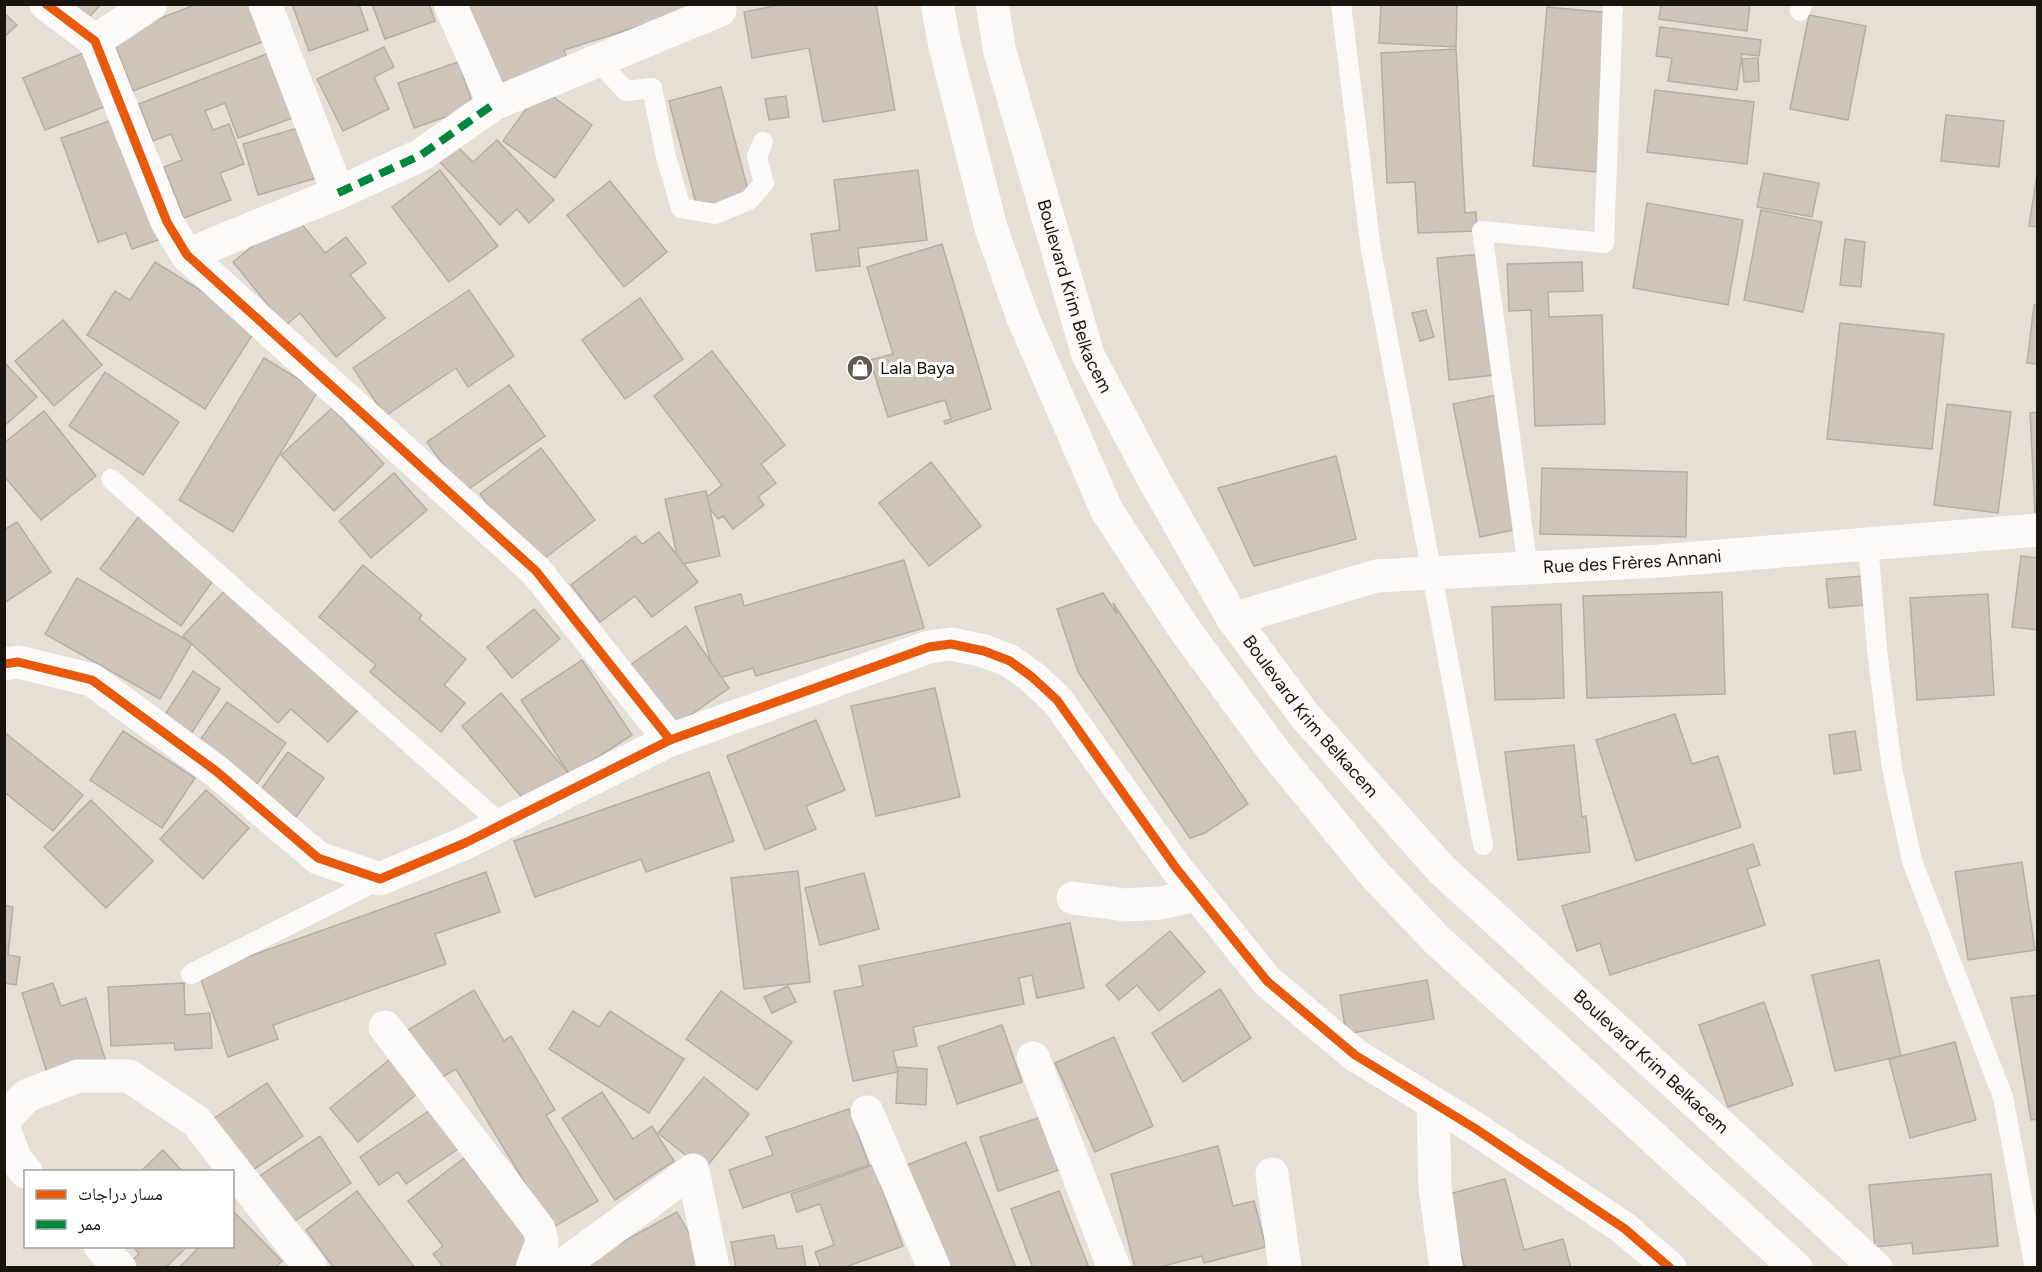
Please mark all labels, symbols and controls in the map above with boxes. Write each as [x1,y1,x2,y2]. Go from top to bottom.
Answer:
street label: Boulevard Krim Belkacem [1032,197,1117,397]
shop icon: Lala Baya [845,353,875,383]
place label: Lala Baya [880,357,955,379]
street label: Rue des Frères Annani [1542,545,1722,578]
street label: Boulevard Krim Belkacem [1238,631,1383,802]
street label: Boulevard Krim Belkacem [1569,985,1733,1138]
legend [24,1170,234,1248]
text: مسار دراجات [78,1183,163,1205]
text: ممر [77,1213,101,1235]

